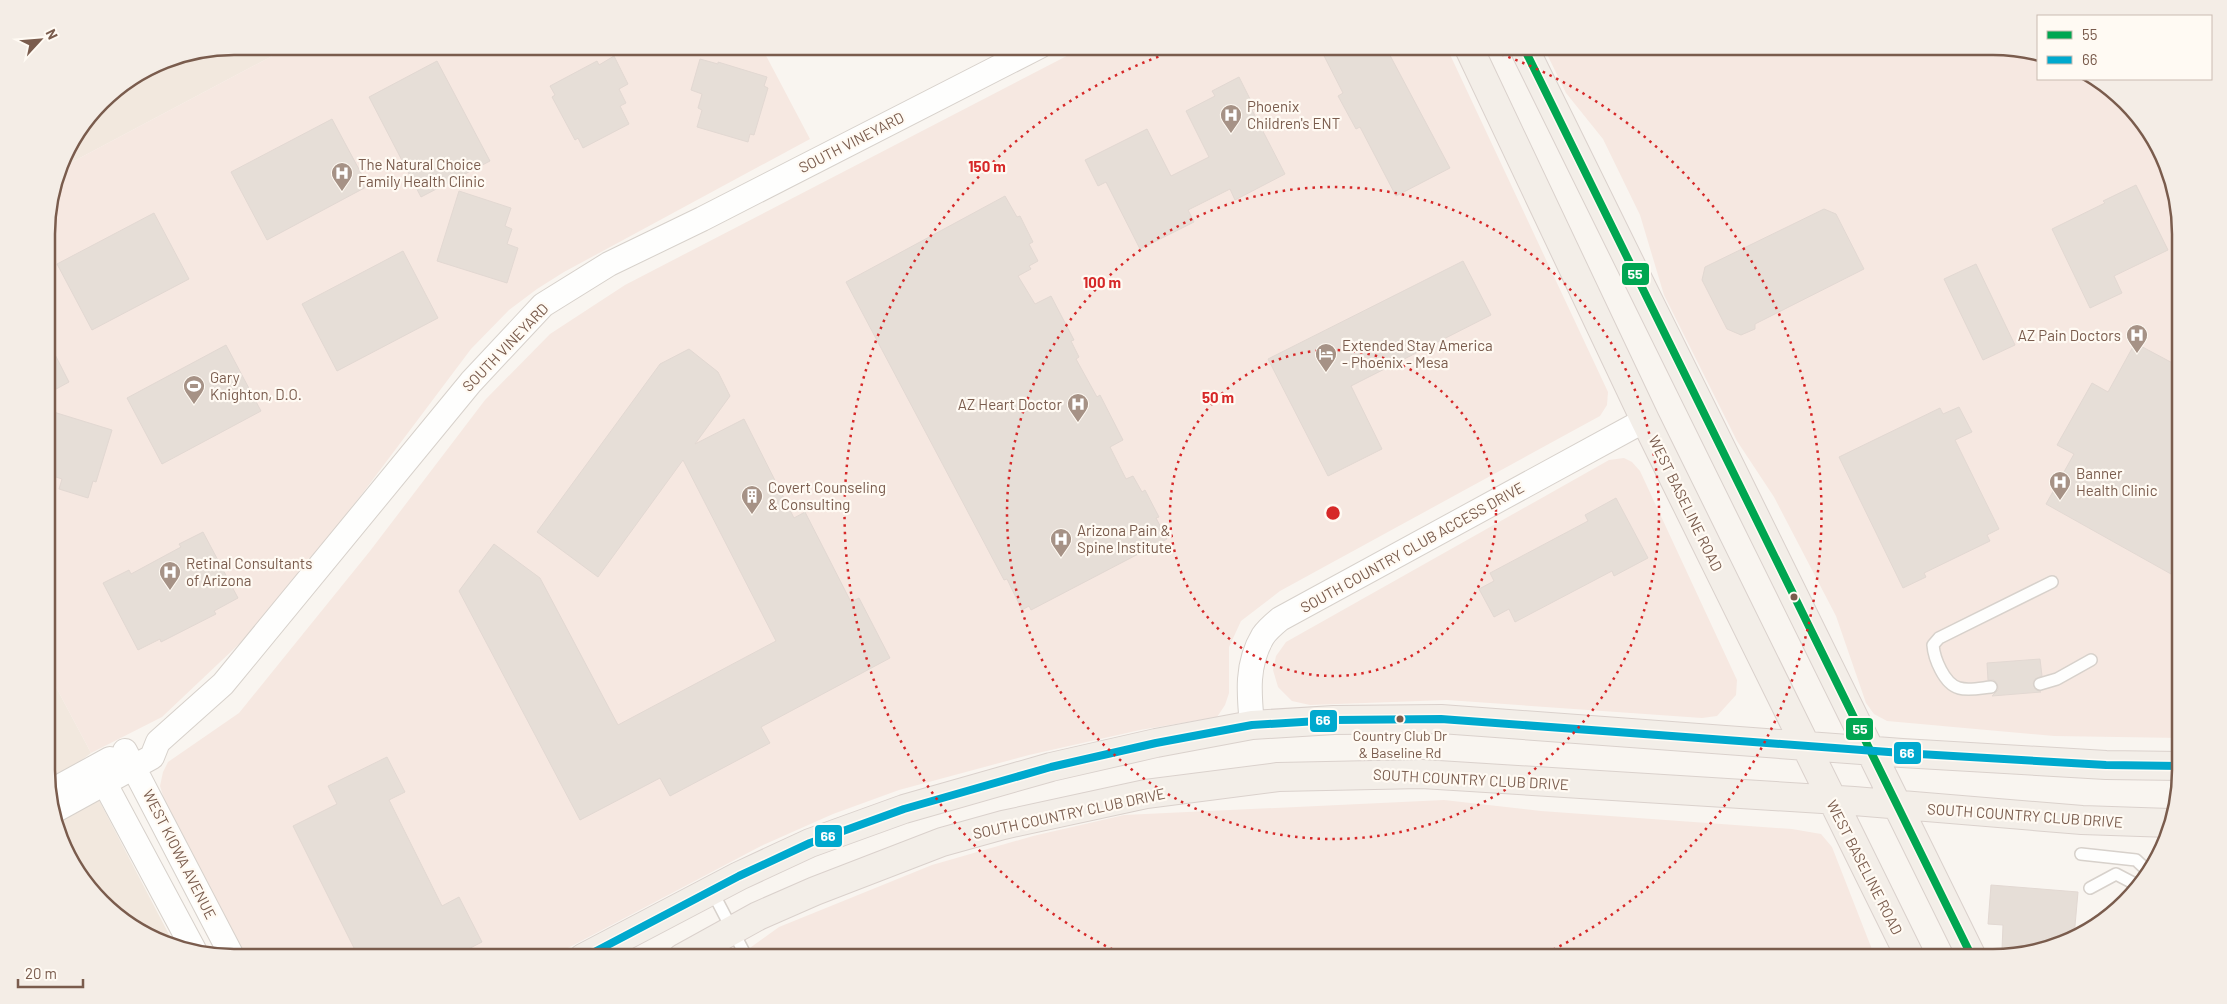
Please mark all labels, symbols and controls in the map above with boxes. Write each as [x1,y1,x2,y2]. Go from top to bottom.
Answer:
north arrow [15,15,65,65]
legend [2037,15,2212,80]
text: 55 [2082,25,2097,43]
text: N [42,26,62,42]
text: 66 [2082,50,2097,68]
place label: Phoenix Children's ENT [1247,97,1340,132]
hospital icon: Phoenix Children's ENT [1219,103,1243,134]
street label: SOUTH VINEYARD [795,108,907,176]
place label: The Natural Choice Family Health Clinic [358,155,485,190]
text: 150 m [968,157,1006,175]
hospital icon: The Natural Choice Family Health Clinic [330,161,354,192]
line badge: 55 [1621,262,1650,286]
text: 55 [1627,265,1643,282]
text: 100 m [1083,273,1121,291]
street label: SOUTH VINEYARD [458,299,552,395]
hospital icon: AZ Pain Doctors [2125,323,2149,354]
place label: AZ Pain Doctors [2018,326,2121,344]
place label: Extended Stay America - Phoenix - Mesa [1342,336,1493,371]
hotel icon: Extended Stay America - Phoenix - Mesa [1314,342,1338,373]
place label: Gary Knighton, D.O. [210,368,302,403]
sports icon: Gary Knighton, D.O. [182,374,206,405]
text: 50 m [1202,388,1234,406]
hospital icon: AZ Heart Doctor [1066,392,1090,423]
place label: AZ Heart Doctor [958,395,1063,413]
street label: WEST BASELINE ROAD [1645,432,1727,574]
place label: Banner Health Clinic [2076,464,2158,499]
hospital icon: Banner Health Clinic [2048,470,2072,501]
place label: Covert Counseling & Consulting [768,478,886,513]
street label: SOUTH COUNTRY CLUB ACCESS DRIVE [1297,478,1527,616]
building icon: Covert Counseling & Consulting [740,484,764,515]
centre of rings [1324,504,1342,522]
place label: Arizona Pain & Spine Institute [1077,521,1172,556]
hospital icon: Arizona Pain & Spine Institute [1049,527,1073,558]
place label: Retinal Consultants of Arizona [186,554,312,589]
hospital icon: Retinal Consultants of Arizona [158,560,182,591]
unlabelled marker [1789,592,1799,602]
line badge: 66 [1309,709,1338,733]
text: 66 [1315,711,1331,728]
marker: Country Club Dr & Baseline Rd [1395,714,1405,724]
line badge: 55 [1845,717,1874,741]
text: 55 [1852,720,1868,737]
place label: Country Club Dr & Baseline Rd [1353,727,1447,761]
line badge: 66 [1893,741,1922,765]
text: 66 [1899,744,1915,761]
street label: SOUTH COUNTRY CLUB DRIVE [1373,765,1569,793]
street label: SOUTH COUNTRY CLUB DRIVE [971,784,1167,842]
street label: WEST KIOWA AVENUE [139,786,221,922]
street label: WEST BASELINE ROAD [1823,797,1907,937]
street label: SOUTH COUNTRY CLUB DRIVE [1926,799,2124,831]
line badge: 66 [814,824,843,848]
text: 66 [820,827,836,844]
scale bar [18,956,82,988]
text: 20 m [25,964,57,982]

